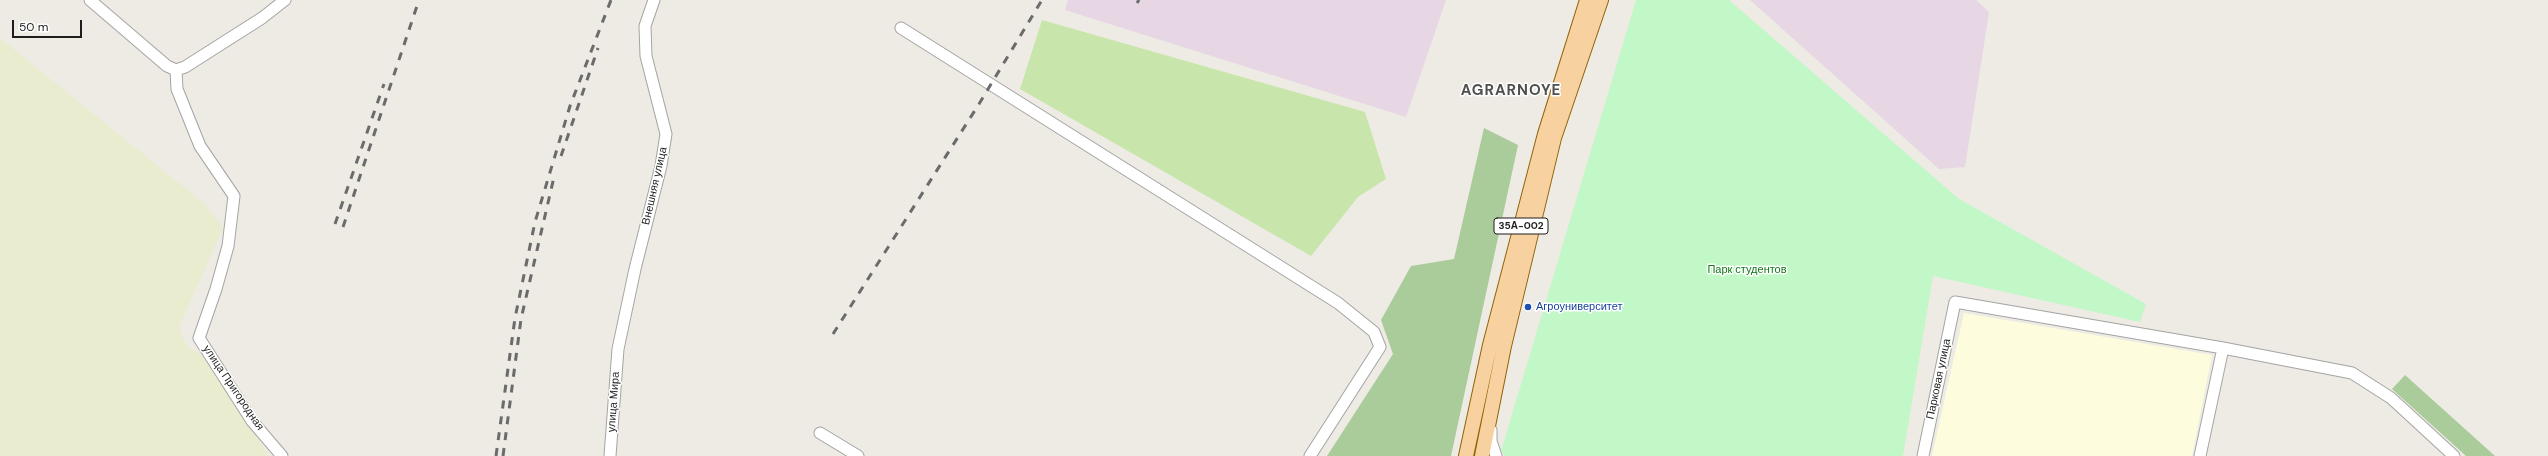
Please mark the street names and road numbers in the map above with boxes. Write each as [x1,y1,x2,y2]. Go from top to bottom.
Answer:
street label: Внешняя улица [640,146,670,226]
road number: 35А-002 [1494,218,1548,234]
street label: Парковая улица [1924,337,1954,421]
street label: улица Пригородная [200,343,266,433]
street label: улица Мира [605,371,623,433]

